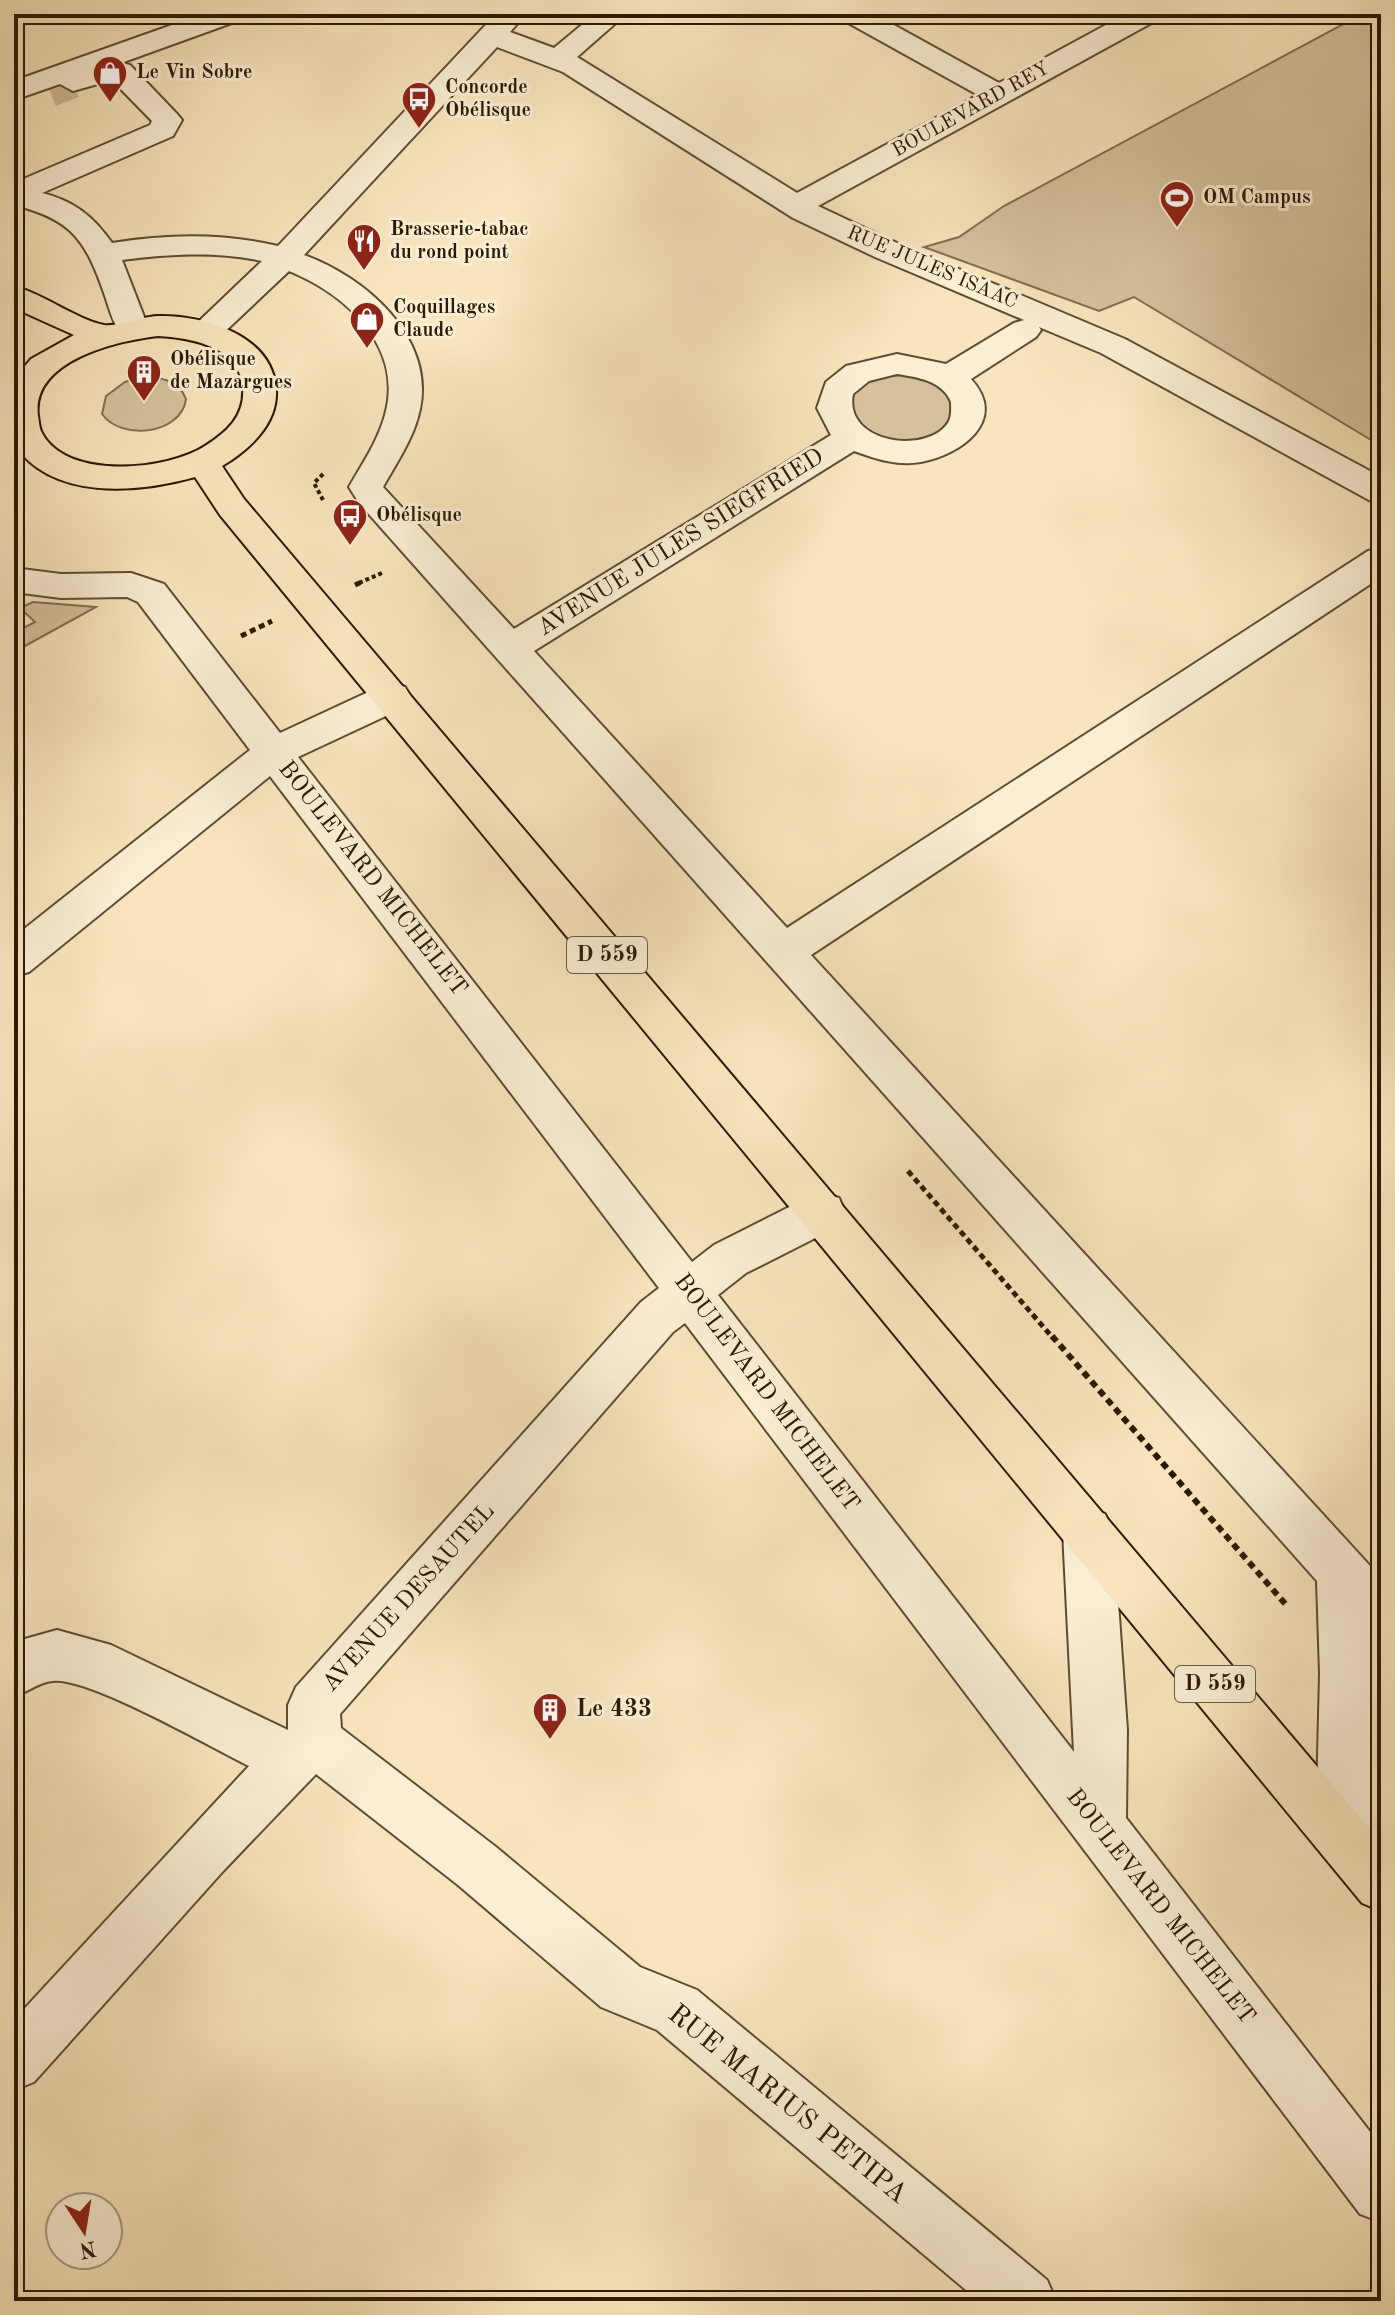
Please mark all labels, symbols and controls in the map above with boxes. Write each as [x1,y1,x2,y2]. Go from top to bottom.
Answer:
shop icon: Le Vin Sobre [91,54,129,104]
street label: BOULEVARD REY [889,58,1053,161]
place label: Le Vin Sobre [136,63,252,83]
place label: Concorde Obélisque [445,78,531,121]
bus stop icon: Concorde Obélisque [400,80,438,130]
sports icon: OM Campus [1158,179,1196,229]
place label: OM Campus [1203,188,1310,208]
place label: Brasserie-tabac du rond point [390,220,529,263]
restaurant icon: Brasserie-tabac du rond point [345,222,383,272]
street label: RUE JULES ISAAC [844,223,1020,313]
place label: Coquillages Claude [393,298,495,341]
shop icon: Coquillages Claude [348,300,386,350]
place label: Obélisque de Mazargues [170,350,292,393]
building icon: Obélisque de Mazargues [125,353,163,403]
street label: AVENUE JULES SIEGFRIED [534,445,828,641]
bus stop icon: Obélisque [331,497,369,547]
place label: Obélisque [376,506,462,526]
street label: BOULEVARD MICHELET [273,757,471,1001]
road number: D 559 [567,937,647,973]
street label: BOULEVARD MICHELET [669,1270,863,1516]
street label: AVENUE DESAUTEL [318,1499,500,1697]
road number: D 559 [1175,1666,1255,1702]
building icon: Le 433 [531,1691,569,1741]
place label: Le 433 [576,1698,652,1722]
street label: BOULEVARD MICHELET [1061,1785,1259,2029]
street label: RUE MARIUS PETIPA [662,2000,912,2210]
north arrow [44,2191,124,2271]
text: N [77,2236,98,2261]

